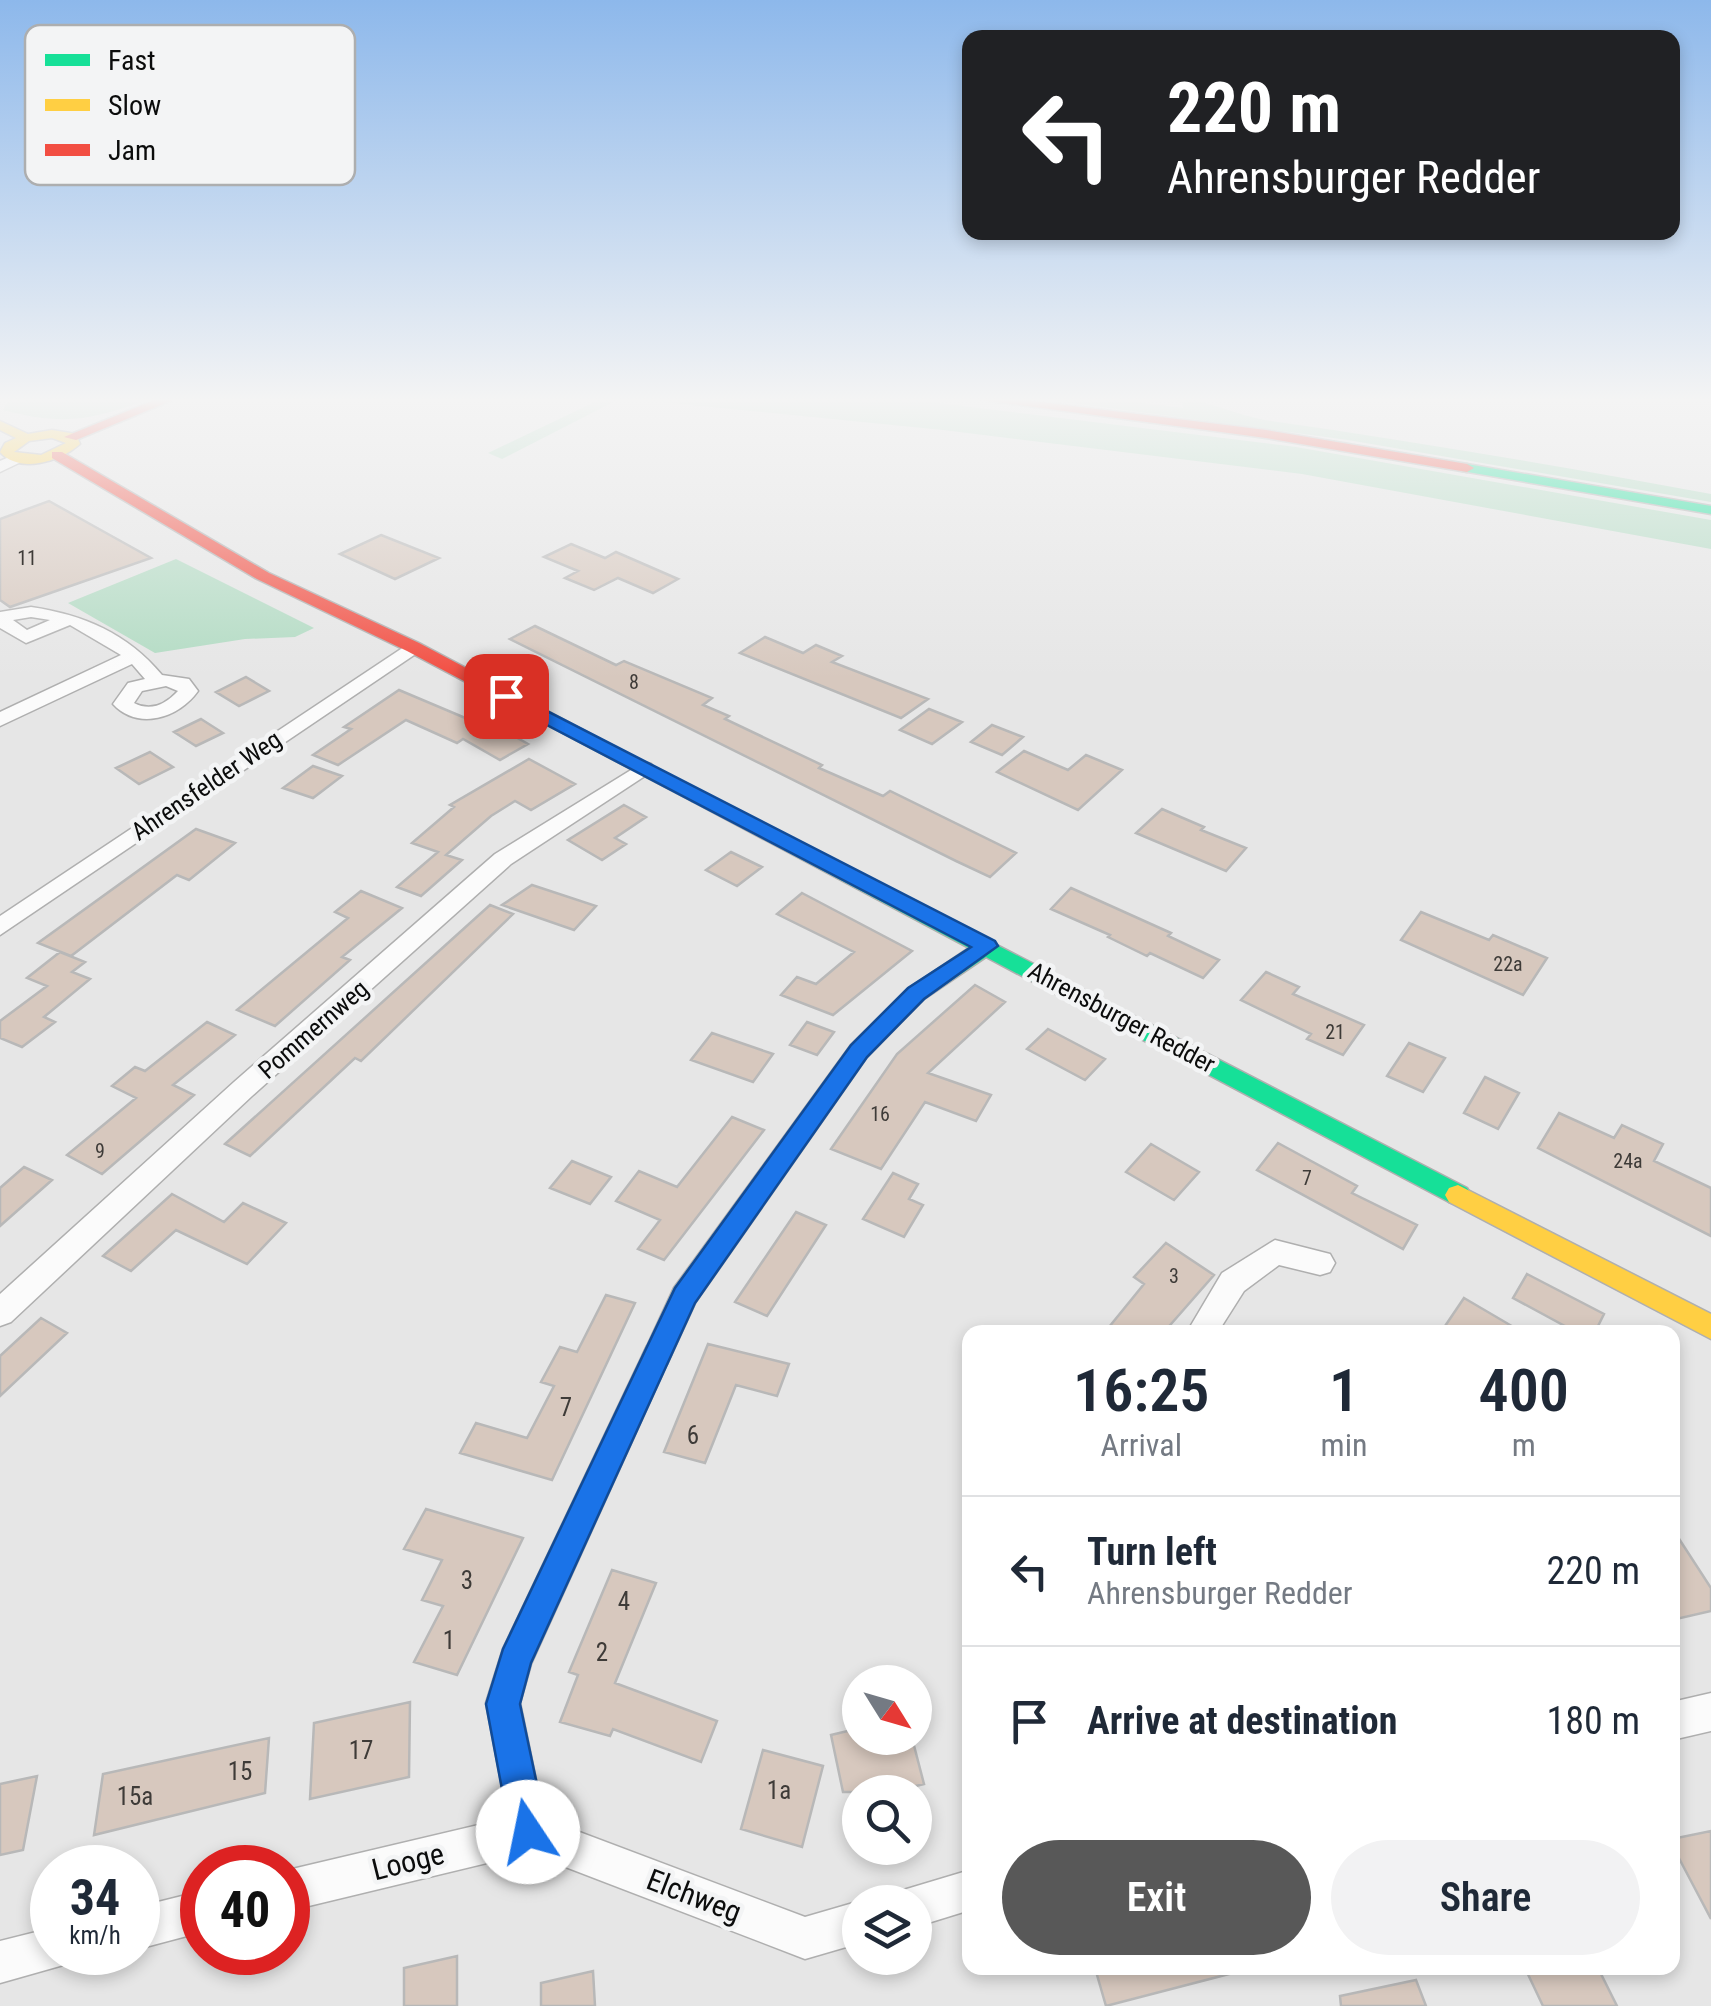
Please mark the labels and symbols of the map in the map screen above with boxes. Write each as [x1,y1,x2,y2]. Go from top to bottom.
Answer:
legend [25,25,355,185]
text: Fast [108,44,155,77]
text: Slow [108,89,161,122]
text: Jam [108,134,156,167]
house number: 11 [17,546,37,570]
pin [464,654,549,739]
house number: 8 [629,670,639,694]
street label: Ahrensfelder Weg [126,725,287,846]
house number: 22a [1493,952,1523,976]
street label: Ahrensburger Redder [1023,956,1220,1079]
street label: Pommernweg [253,974,374,1085]
house number: 21 [1325,1020,1345,1044]
house number: 16 [870,1102,890,1126]
house number: 9 [95,1139,105,1163]
house number: 24a [1613,1149,1643,1173]
house number: 7 [1302,1166,1312,1190]
house number: 3 [1169,1264,1179,1288]
house number: 7 [560,1393,572,1422]
house number: 6 [687,1421,699,1450]
house number: 3 [461,1566,473,1595]
house number: 4 [618,1587,630,1616]
house number: 1 [443,1626,455,1655]
house number: 2 [596,1638,608,1667]
north arrow [842,1665,932,1755]
house number: 17 [349,1736,373,1765]
house number: 15 [228,1757,252,1786]
house number: 1a [767,1776,791,1805]
position arrow [476,1780,580,1884]
house number: 15a [117,1782,153,1811]
street label: Looge [368,1836,448,1887]
speed limit sign: 40 [180,1845,310,1975]
street label: Elchweg [642,1862,746,1930]

